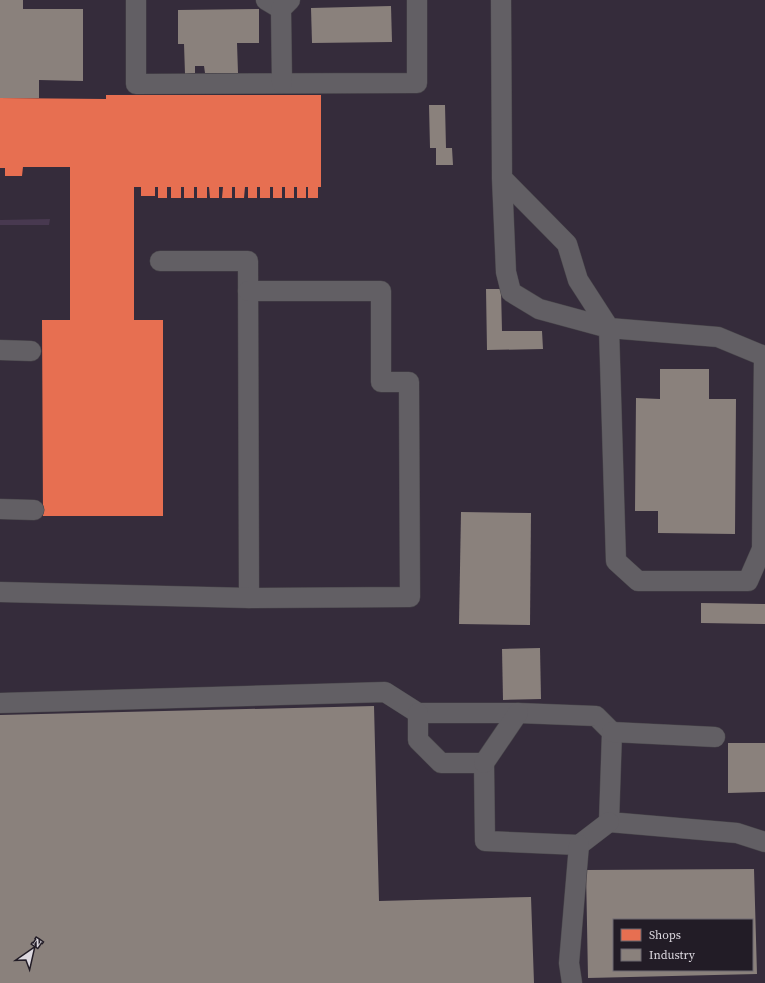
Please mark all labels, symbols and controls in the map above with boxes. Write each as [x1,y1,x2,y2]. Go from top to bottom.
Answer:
legend [613,919,753,971]
text: Shops [649,927,681,943]
north arrow [12,931,52,971]
text: N [30,935,45,952]
text: Industry [649,947,696,963]

